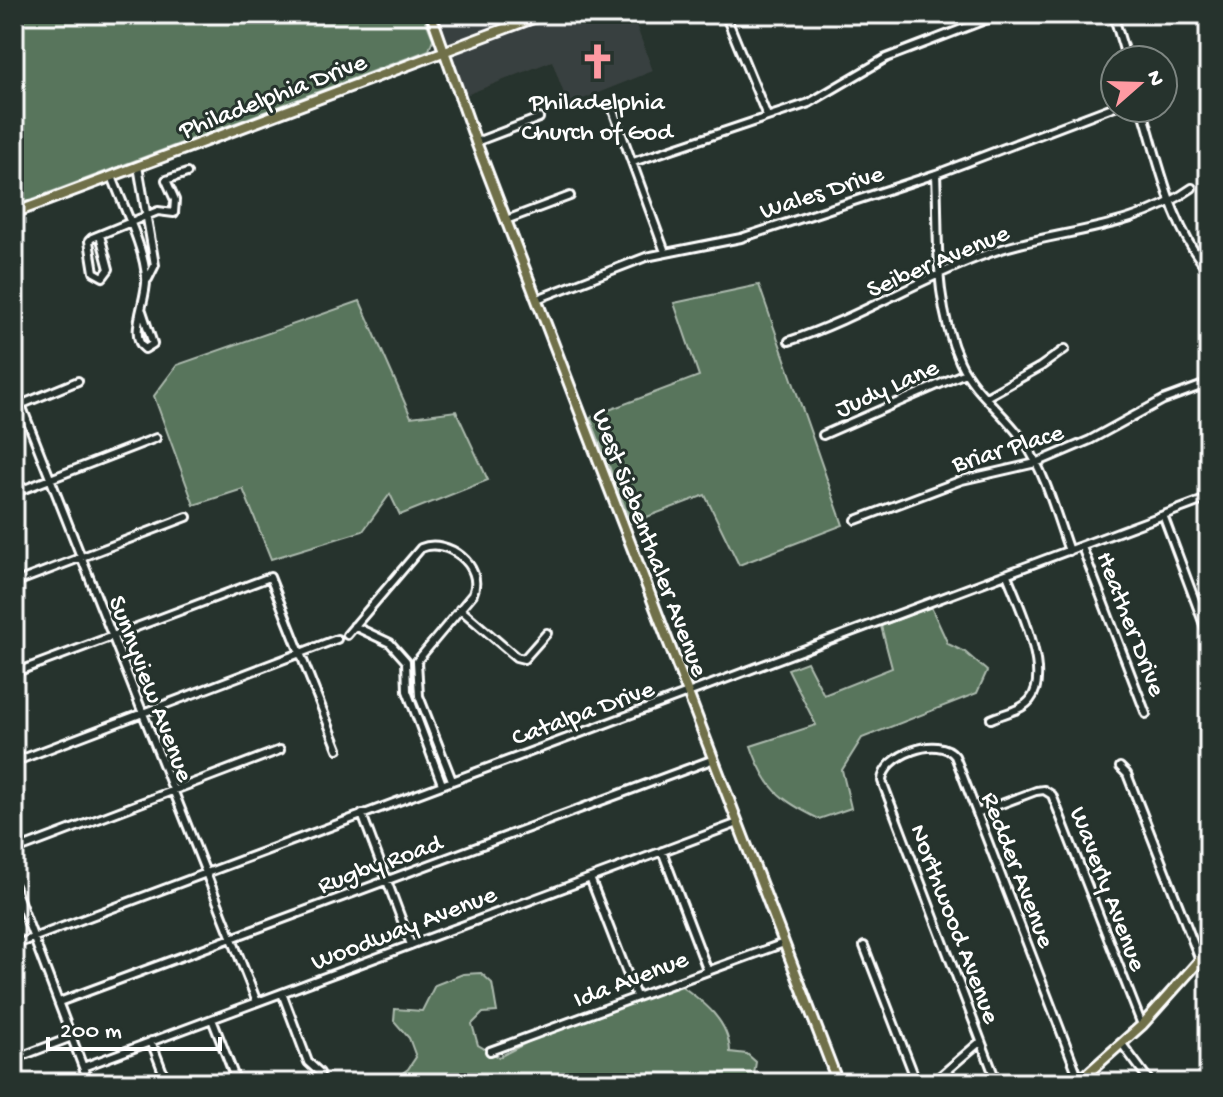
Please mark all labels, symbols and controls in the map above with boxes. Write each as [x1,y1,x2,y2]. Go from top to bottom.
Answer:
church icon: Philadelphia Church of God [578,42,616,80]
north arrow [1099,44,1179,124]
street label: Philadelphia Drive [175,48,372,149]
text: N [1139,67,1169,90]
place label: Philadelphia Church of God [521,89,674,150]
street label: Wales Drive [757,160,889,229]
street label: Seiber Avenue [863,219,1015,307]
street label: Judy Lane [831,353,945,427]
street label: West Siebenthaler Avenue [582,405,713,682]
street label: Briar Place [948,419,1068,482]
street label: Heather Drive [1087,548,1171,702]
street label: Sunnyview Avenue [99,592,199,788]
street label: Catalpa Drive [508,675,660,755]
street label: Redder Avenue [972,788,1060,953]
street label: Waverly Avenue [1060,803,1152,977]
street label: Northwood Avenue [901,821,1005,1029]
street label: Rugby Road [314,829,449,903]
street label: Woodway Avenue [308,880,502,980]
street label: Ida Avenue [570,945,694,1017]
scale bar [48,1001,220,1051]
text: 200 m [60,1018,122,1047]

